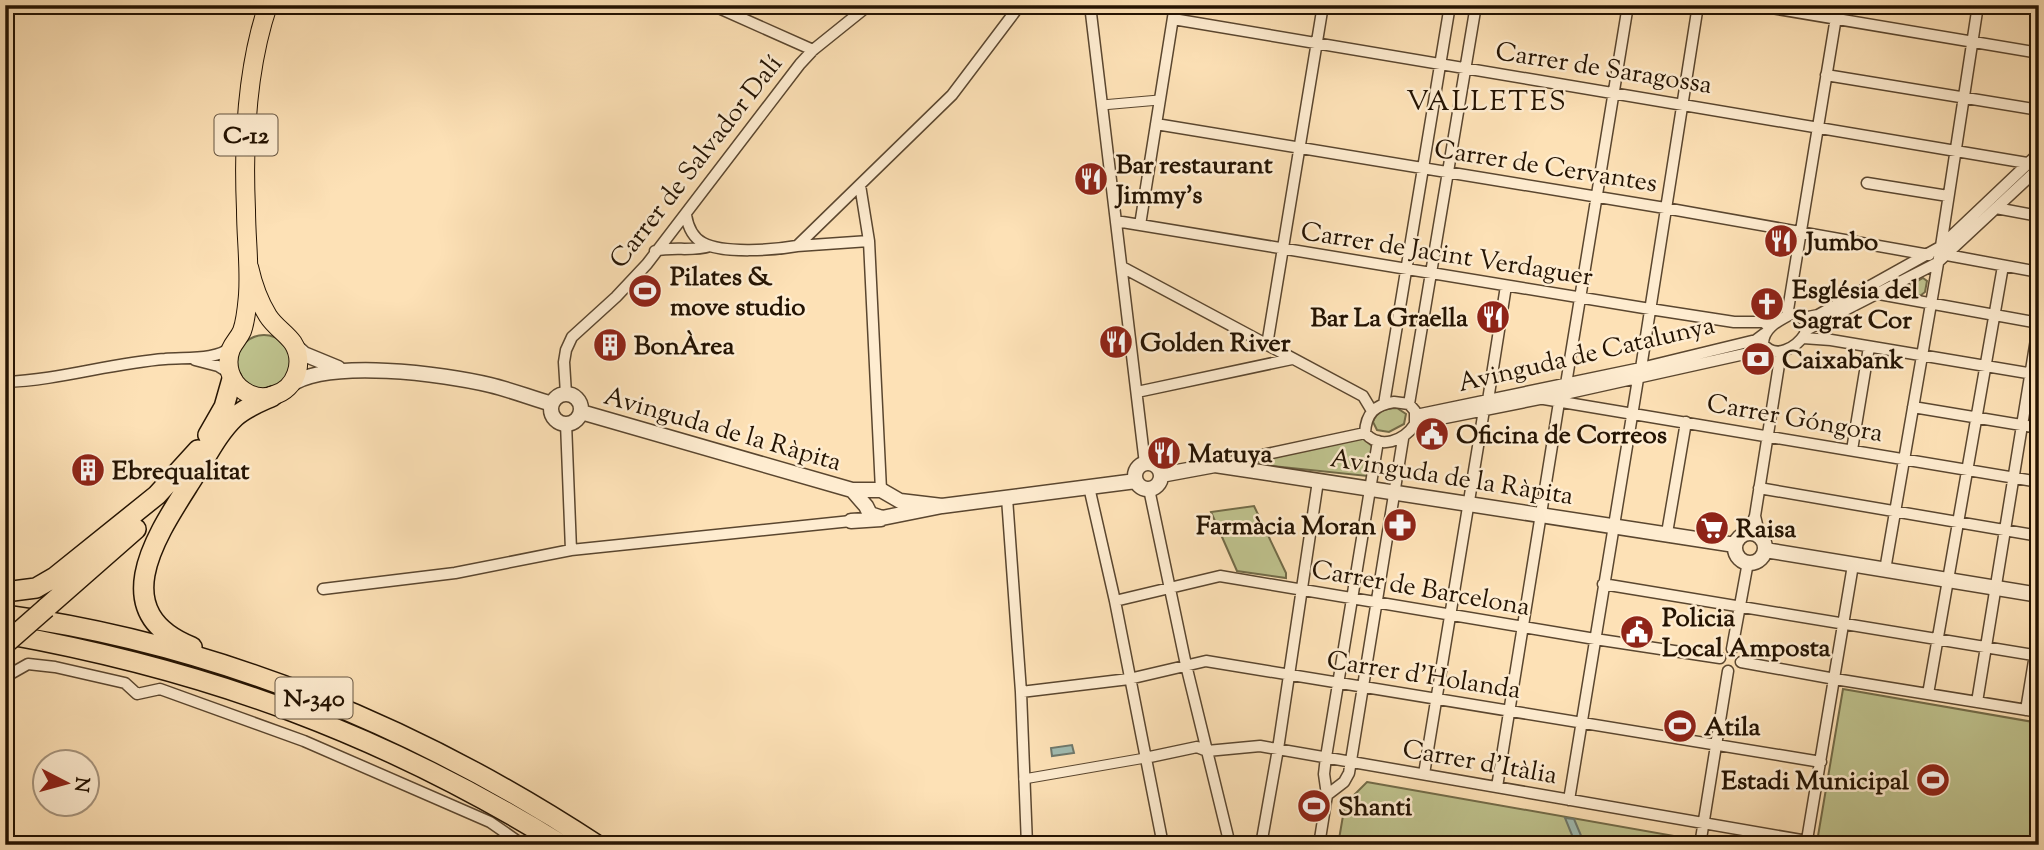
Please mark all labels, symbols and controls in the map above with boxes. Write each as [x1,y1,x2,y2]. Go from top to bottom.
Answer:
street label: Carrer de Saragossa [1493,34,1715,105]
street label: Carrer de Salvador Dalí [602,48,792,277]
district label: VALLETES [1406,83,1568,123]
road number: C-12 [215,114,278,155]
street label: Carrer de Cervantes [1431,132,1660,203]
place label: Bar restaurant Jimmy's [1114,148,1273,215]
restaurant icon: Bar restaurant Jimmy's [1072,160,1110,198]
street label: Carrer de Jacint Verdaguer [1298,214,1596,297]
restaurant icon: Jumbo [1762,222,1800,260]
place label: Jumbo [1804,225,1878,262]
place label: Pilates & move studio [670,260,805,327]
sports icon: Pilates & move studio [626,272,664,310]
place label: Església del Sagrat Cor [1792,273,1919,340]
church icon: Església del Sagrat Cor [1748,285,1786,323]
restaurant icon: Bar La Graella [1474,298,1512,336]
place label: Bar La Graella [1310,301,1468,338]
street label: Avinguda de Catalunya [1455,308,1719,403]
restaurant icon: Golden River [1097,323,1135,361]
building icon: BonÀrea [591,326,629,364]
place label: Golden River [1140,326,1291,363]
place label: BonÀrea [634,329,734,366]
bank icon: Caixabank [1739,340,1777,378]
place label: Caixabank [1782,343,1905,380]
street label: Avinguda de la Ràpita [599,379,845,482]
street label: Carrer Góngora [1704,386,1886,453]
public building icon: Oficina de Correos [1413,415,1451,453]
place label: Oficina de Correos [1456,418,1667,455]
restaurant icon: Matuya [1145,434,1183,472]
place label: Matuya [1188,437,1272,474]
street label: Avinguda de la Ràpita [1327,441,1576,516]
building icon: Ebrequalitat [69,451,107,489]
place label: Ebrequalitat [112,454,250,491]
pharmacy icon: Farmàcia Moran [1381,506,1419,544]
place label: Farmàcia Moran [1196,509,1377,546]
supermarket icon: Raisa [1693,509,1731,547]
place label: Raisa [1736,512,1796,549]
street label: Carrer de Barcelona [1308,552,1533,627]
place label: Policia Local Amposta [1662,601,1831,668]
public building icon: Policia Local Amposta [1618,613,1656,651]
street label: Carrer d'Holanda [1324,643,1523,710]
road number: N-340 [276,678,352,718]
sports icon: Atila [1661,707,1699,745]
place label: Atila [1704,710,1760,747]
street label: Carrer d'Itàlia [1399,732,1560,795]
north arrow [32,748,102,818]
sports icon: Estadi Municipal [1914,761,1952,799]
place label: Estadi Municipal [1721,764,1910,801]
text: N [66,776,95,793]
sports icon: Shanti [1295,787,1333,825]
place label: Shanti [1338,790,1413,827]

